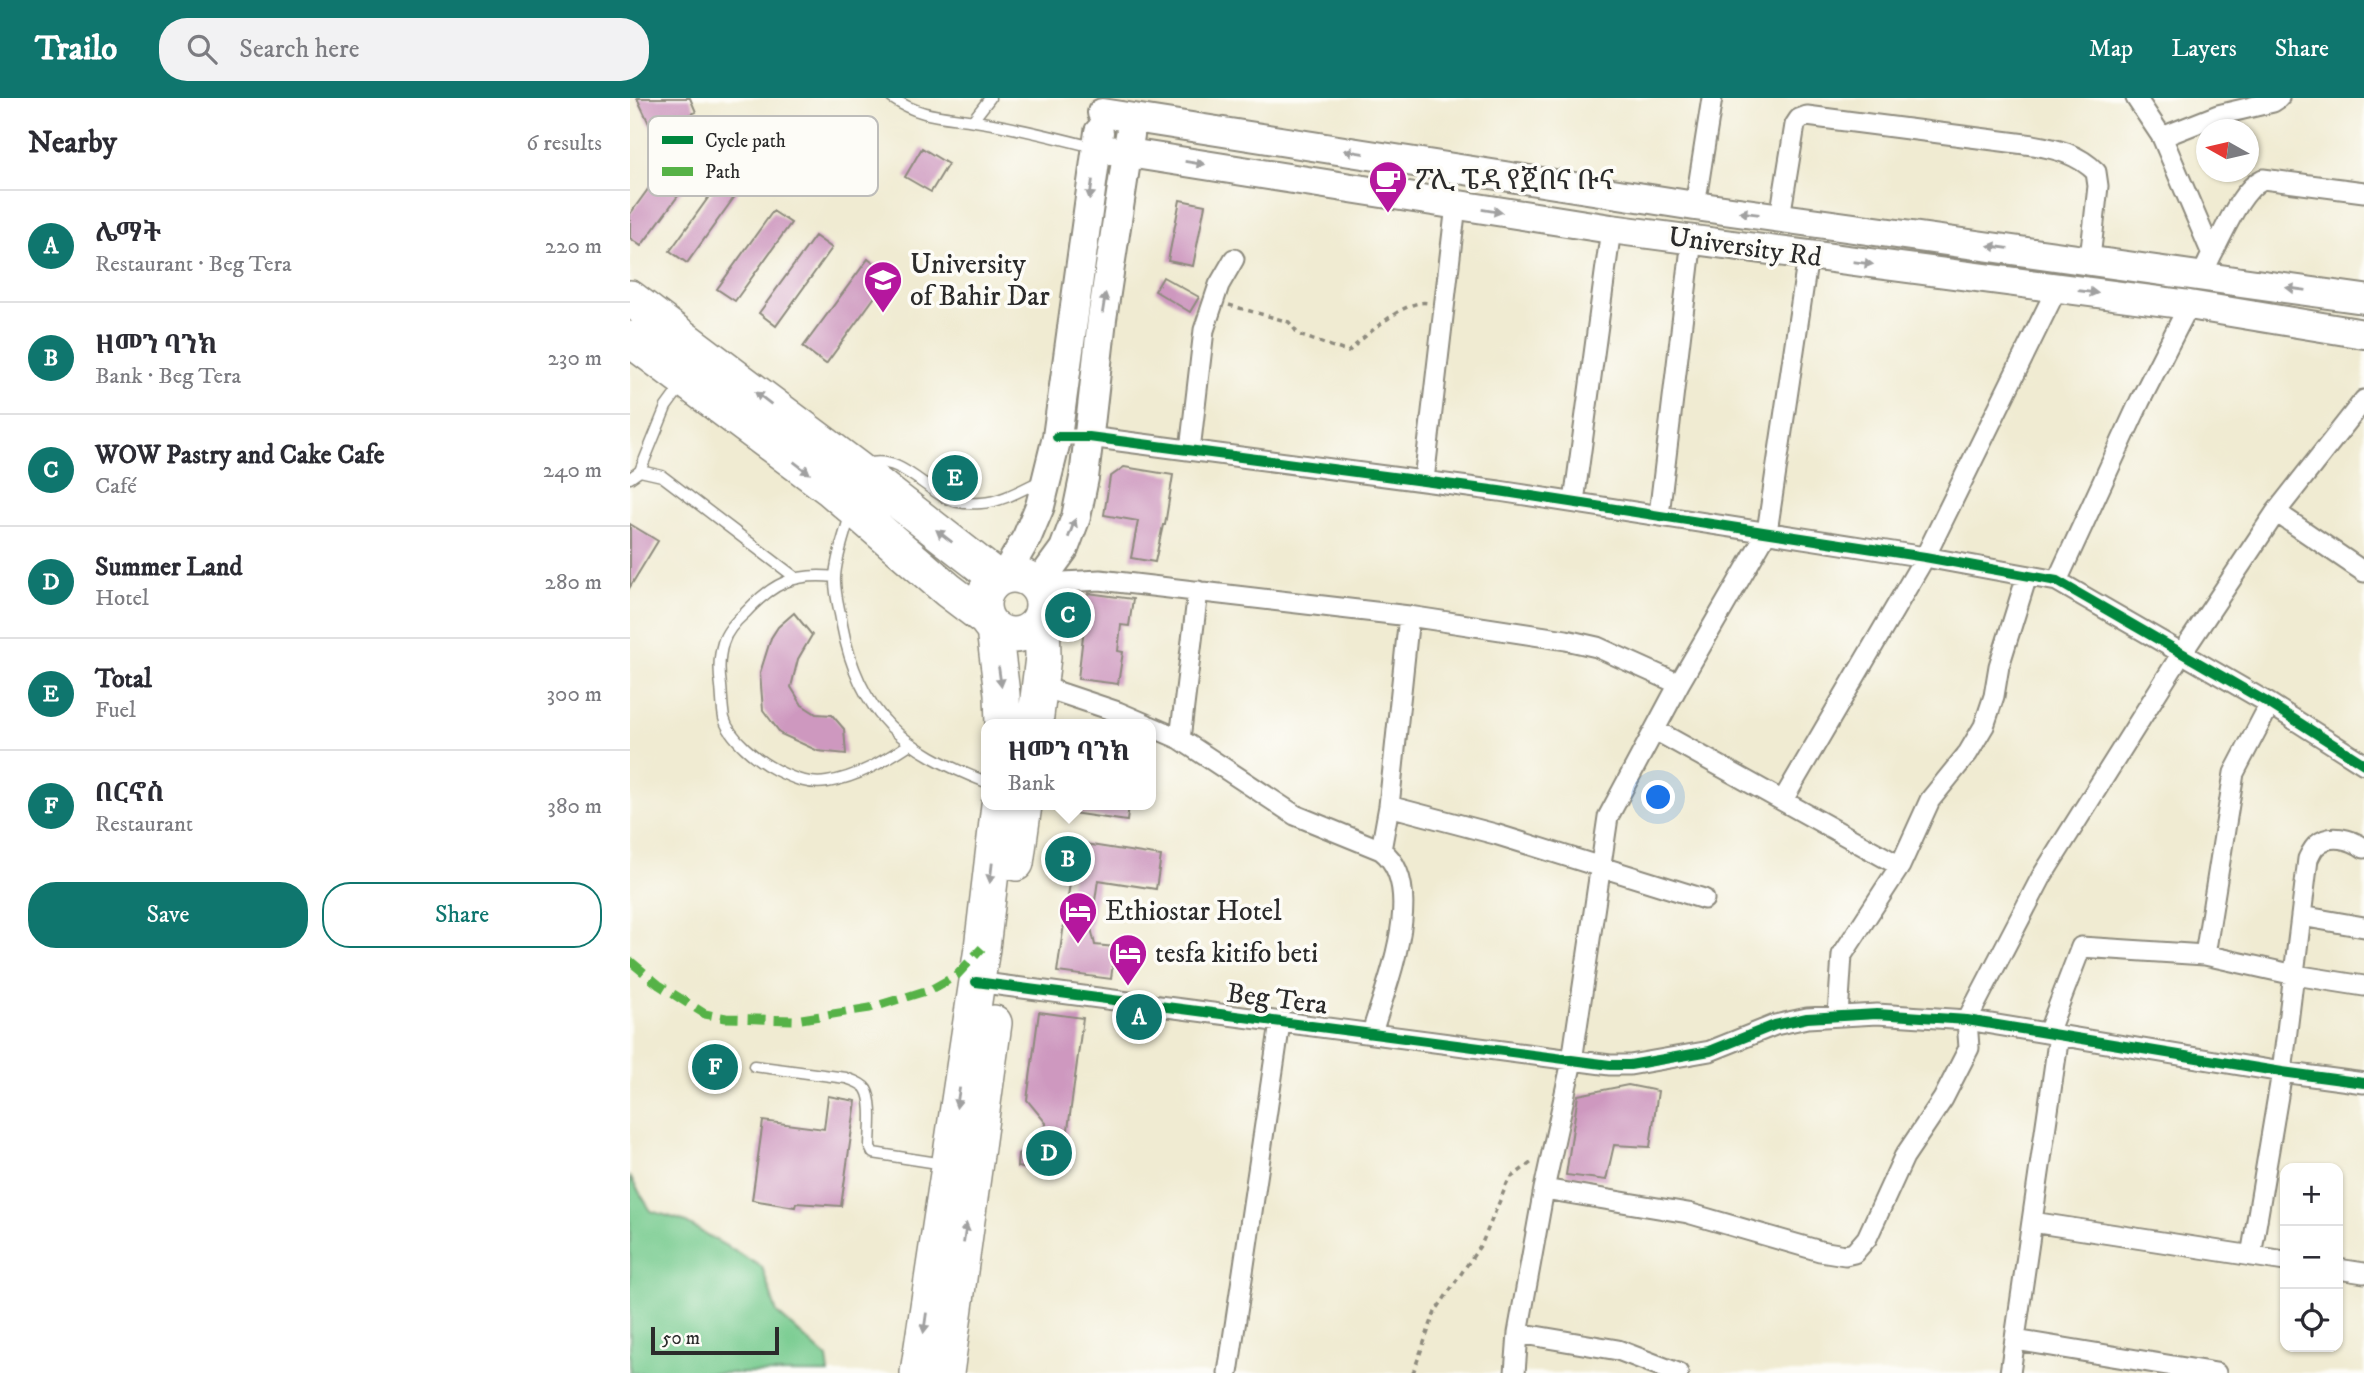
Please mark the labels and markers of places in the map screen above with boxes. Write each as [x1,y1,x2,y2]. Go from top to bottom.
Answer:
cafe icon: ፖሊ ፔዳ የጀበና ቡና [1367,159,1409,214]
place label: ፖሊ ፔዳ የጀበና ቡና [1415,163,1614,198]
place label: University of Bahir Dar [910,247,1050,314]
school or university icon: University of Bahir Dar [862,259,904,314]
pin: E [932,452,978,504]
pin: C [1045,589,1091,641]
pin: B [1045,833,1091,885]
hotel icon: Ethiostar Hotel [1057,890,1099,945]
place label: Ethiostar Hotel [1105,894,1282,929]
hotel icon: tesfa kitifo beti [1107,932,1149,987]
place label: tesfa kitifo beti [1155,936,1318,971]
pin: A [1116,991,1162,1043]
pin: F [692,1041,738,1093]
pin: D [1026,1127,1072,1179]

